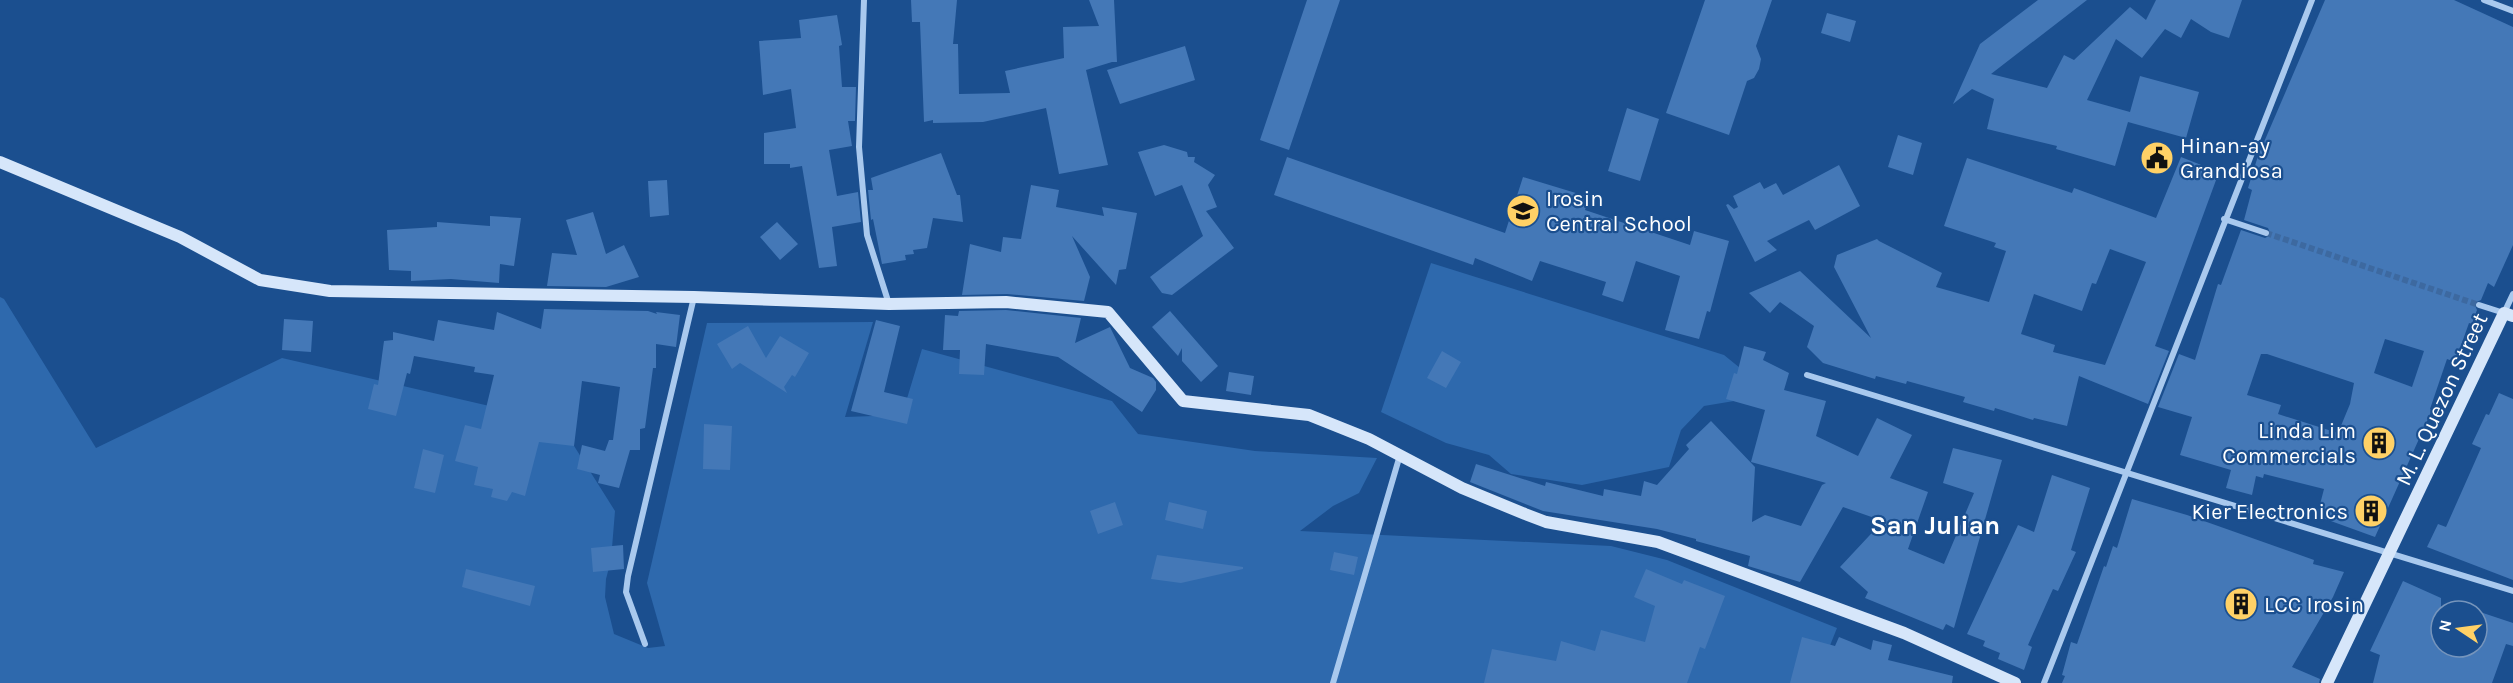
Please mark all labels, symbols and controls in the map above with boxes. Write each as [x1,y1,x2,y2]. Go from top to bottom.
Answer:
place label: Hinan-ay Grandiosa [2180,133,2283,184]
public building icon: Hinan-ay Grandiosa [2139,140,2175,176]
place label: Irosin Central School [1546,186,1692,237]
school or university icon: Irosin Central School [1505,193,1541,229]
street label: M. L. Quezon Street [2390,309,2493,490]
place label: Linda Lim Commercials [2222,418,2356,469]
building icon: Linda Lim Commercials [2361,425,2397,461]
building icon: Kier Electronics [2353,493,2389,529]
place label: Kier Electronics [2191,499,2348,525]
district label: San Julian [1870,510,2000,541]
building icon: LCC Irosin [2223,586,2259,622]
place label: LCC Irosin [2264,592,2364,618]
north arrow [2429,599,2489,659]
text: N [2434,618,2455,633]

